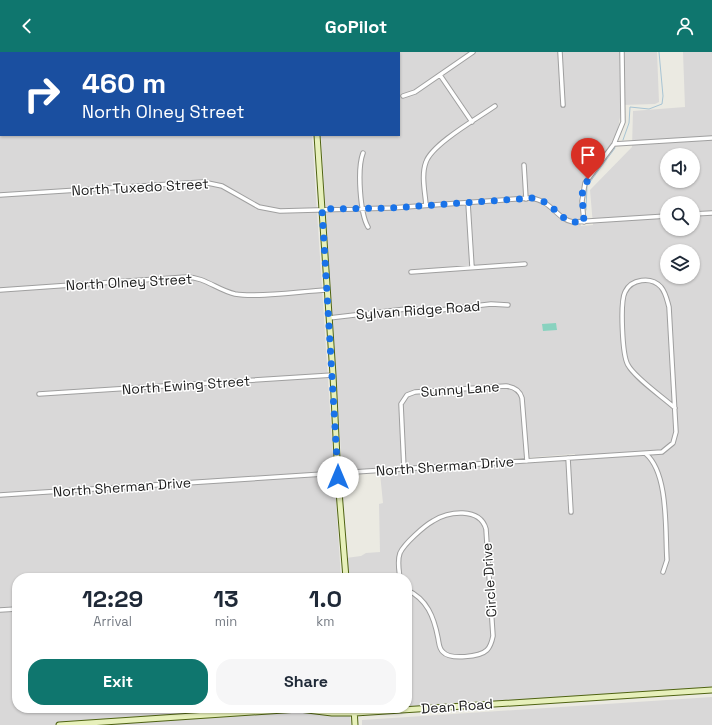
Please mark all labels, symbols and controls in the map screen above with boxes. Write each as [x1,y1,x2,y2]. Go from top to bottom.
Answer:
icon: back [16,15,38,37]
text: GoPilot [325,15,387,38]
icon: person [674,15,696,37]
text: 460 m [82,65,166,101]
icon: right [16,68,68,120]
text: North Olney Street [82,100,245,123]
pin [571,138,605,179]
icon: arrive [577,144,599,166]
map controls [660,148,700,284]
button: sound [660,148,700,188]
street label: North Tuxedo Street [71,174,209,200]
button: search [660,196,700,236]
button: layers [660,244,700,284]
street label: North Olney Street [65,270,193,294]
street label: Sylvan Ridge Road [355,297,481,323]
street label: North Ewing Street [121,372,251,398]
street label: Sunny Lane [420,377,500,401]
street label: North Sherman Drive [375,452,515,480]
position arrow [317,456,359,498]
street label: North Sherman Drive [52,473,192,501]
street label: Circle Drive [477,542,501,618]
text: 12:29 [82,583,143,614]
text: 13 [213,583,239,614]
text: 1.0 [309,583,342,614]
text: Arrival [93,613,132,630]
text: min [215,613,237,630]
text: km [316,613,334,630]
button: Exit [28,659,208,705]
button: Share [216,659,396,705]
street label: Dean Road [420,695,494,717]

